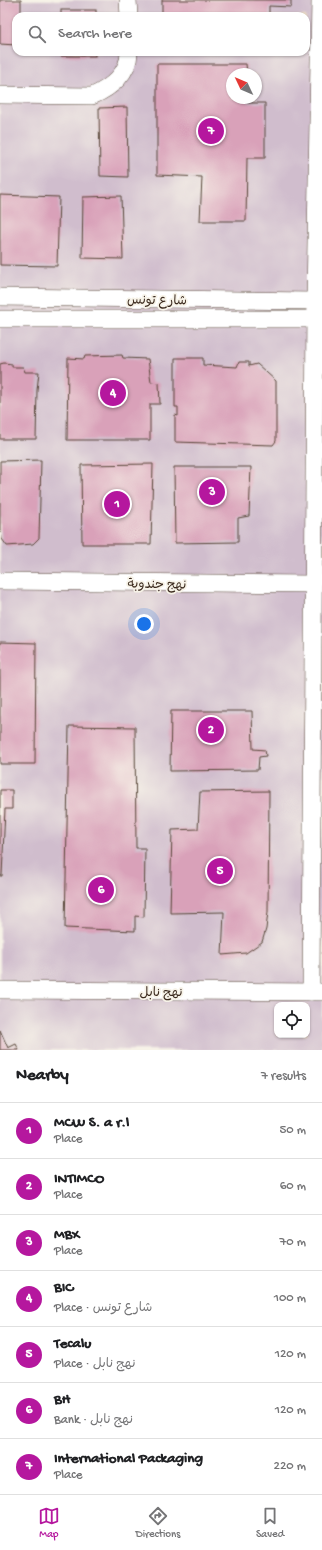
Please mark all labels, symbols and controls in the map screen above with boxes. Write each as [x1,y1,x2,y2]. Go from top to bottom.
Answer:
search box [12,12,310,56]
icon: search [26,23,48,45]
text: Search here [58,25,132,43]
north arrow [226,68,262,104]
pin: 7 [198,116,224,146]
street label: شارع تونس [127,293,187,310]
pin: 4 [100,378,126,408]
pin: 3 [199,477,225,507]
pin: 1 [104,489,130,519]
street label: نهج جندوبة [127,577,186,594]
your location [134,614,154,634]
pin: 2 [198,715,224,745]
pin: 5 [207,856,233,886]
pin: 6 [88,875,114,905]
street label: نهج نابل [140,986,182,1001]
map controls [274,1002,310,1038]
button: locate [274,1002,310,1038]
text: Nearby [16,1066,69,1086]
text: 7 results [261,1069,306,1084]
text: MCW S. a r.l [54,1114,129,1132]
text: 1 [26,1123,32,1138]
text: 50 m [279,1123,306,1138]
text: Place [54,1132,82,1147]
text: INTIMCO [54,1170,104,1188]
text: 2 [26,1179,32,1194]
text: 60 m [280,1179,306,1194]
text: Place [54,1188,82,1203]
text: MBX [54,1226,80,1244]
text: 3 [26,1235,32,1250]
text: 70 m [280,1235,306,1250]
text: Place [54,1244,82,1259]
text: BIC [54,1279,73,1297]
text: 4 [26,1291,32,1306]
text: 100 m [274,1291,306,1306]
text: Place · شارع تونس [54,1301,152,1316]
text: Tecalu [54,1335,91,1353]
text: 5 [26,1347,32,1362]
text: 120 m [275,1347,306,1362]
text: Place · نهج نابل [54,1357,136,1372]
text: BH [54,1391,70,1409]
text: 6 [26,1403,32,1418]
text: 120 m [275,1403,306,1418]
text: Bank · نهج نابل [54,1413,133,1428]
text: International Packaging [54,1450,203,1468]
text: 7 [26,1459,32,1474]
text: 220 m [274,1459,306,1474]
text: Place [54,1468,82,1483]
tab: Map [38,1505,60,1541]
tab: Directions [136,1505,180,1541]
tab: Saved [256,1505,284,1541]

